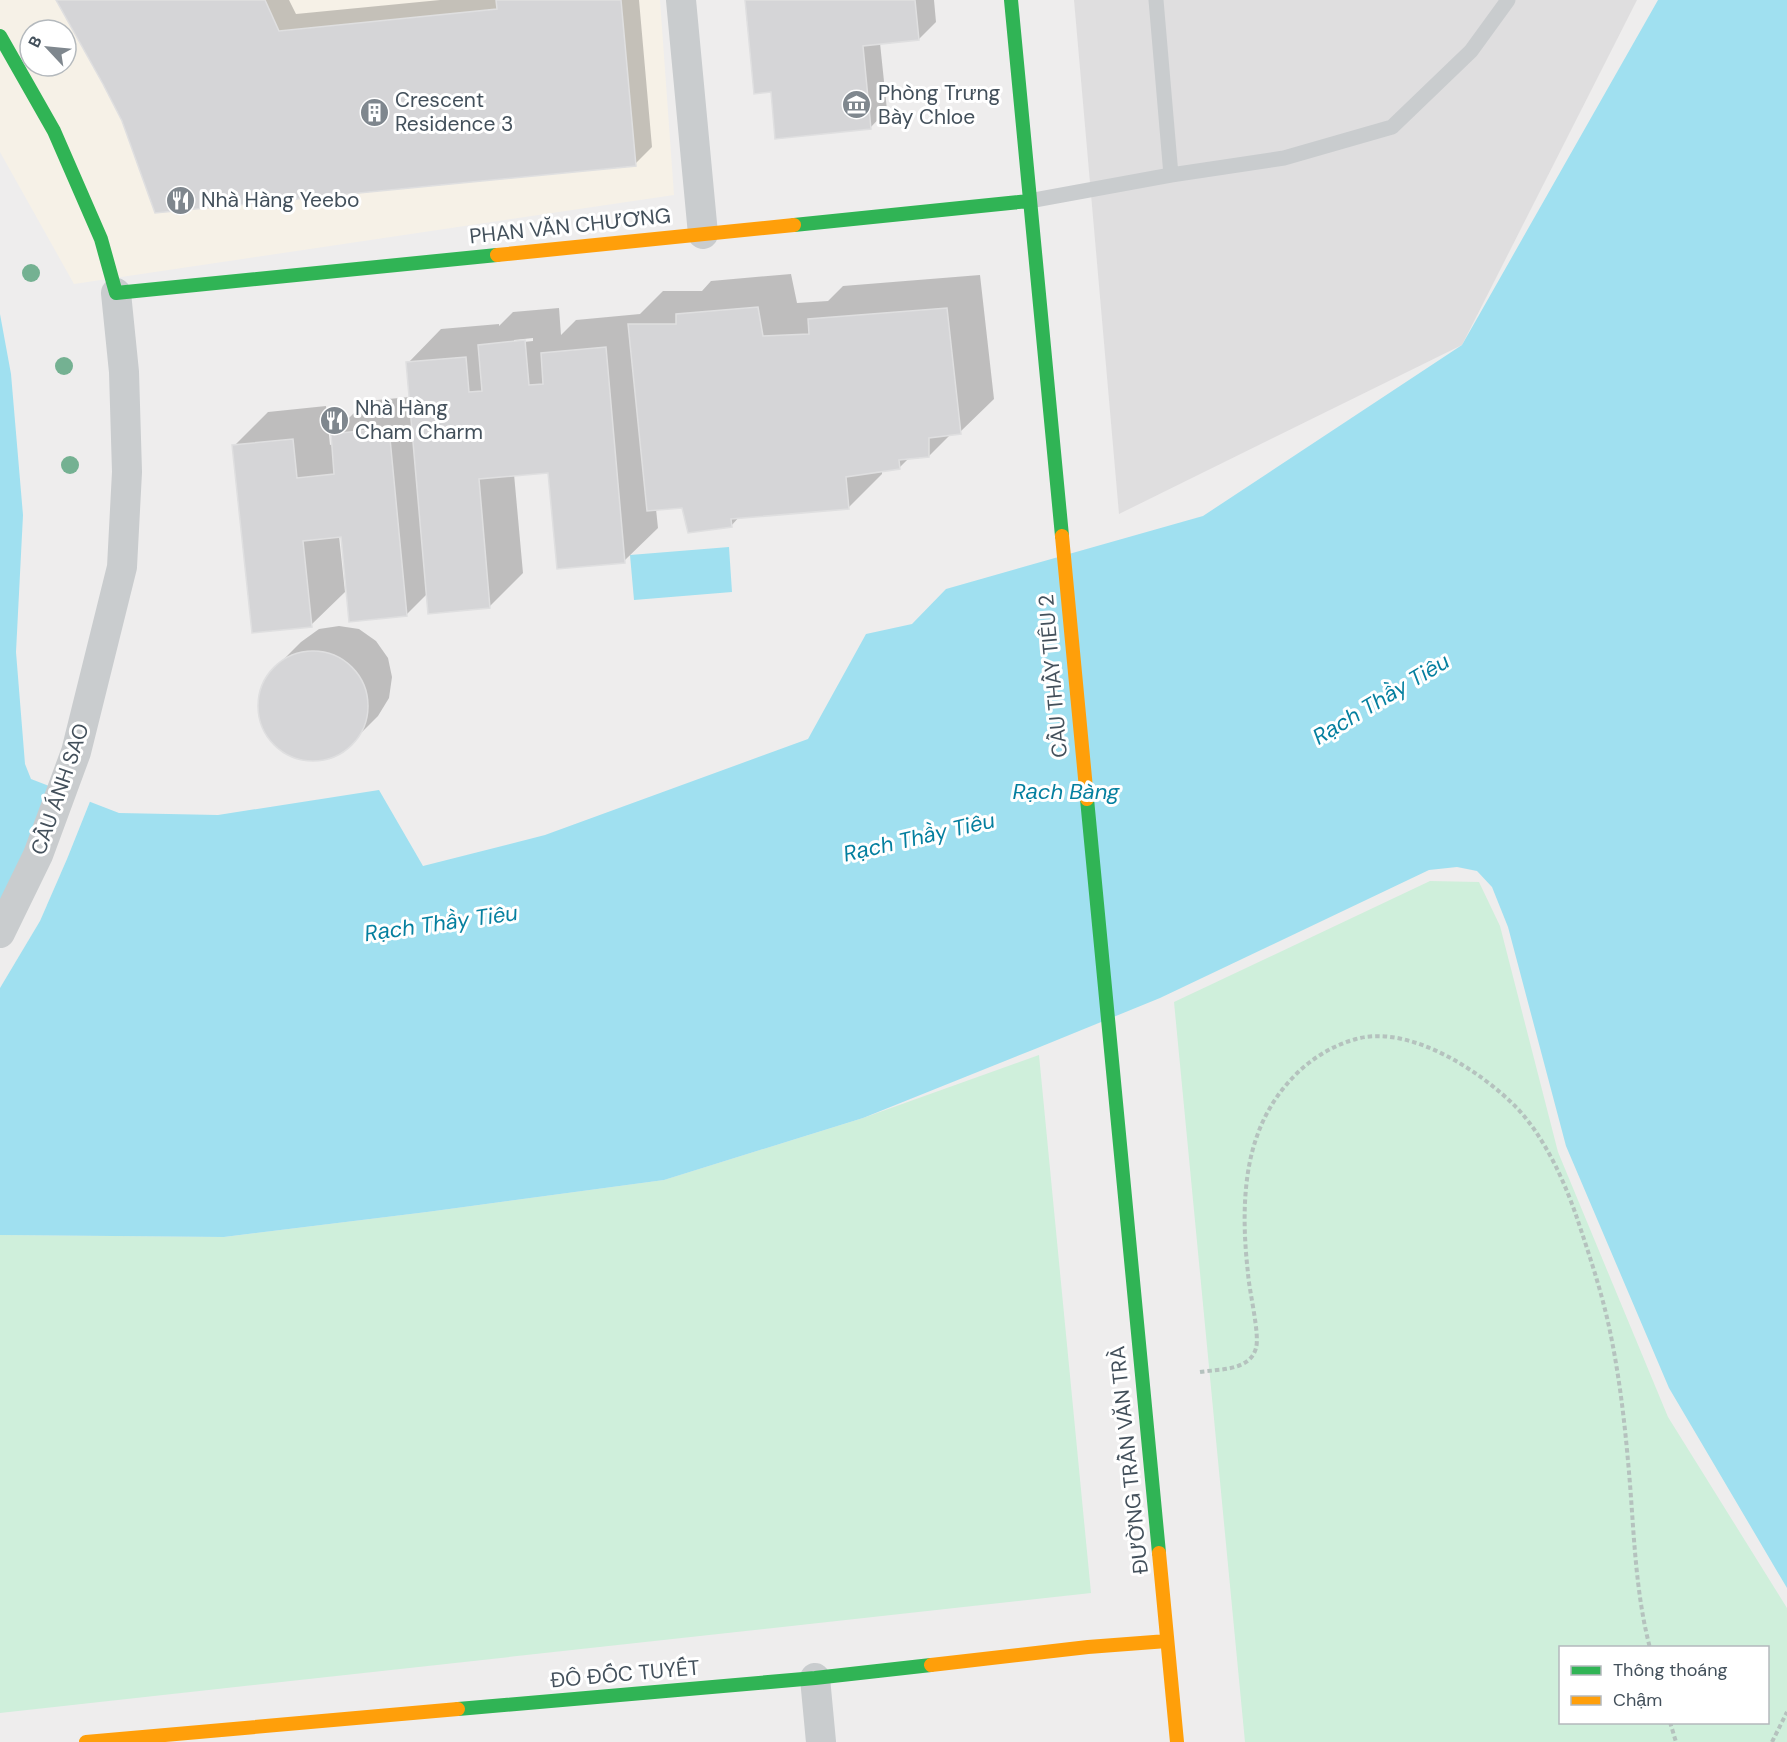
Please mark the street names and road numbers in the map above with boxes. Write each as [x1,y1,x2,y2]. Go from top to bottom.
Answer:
street label: PHAN VĂN CHƯƠNG [468,202,672,250]
street label: CẦU THẦY TIÊU 2 [1032,593,1074,759]
street label: CẦU ÁNH SAO [24,720,96,858]
street label: ĐƯỜNG TRẦN VĂN TRÀ [1103,1344,1155,1576]
street label: ĐÔ ĐỐC TUYẾT [549,1654,701,1694]

